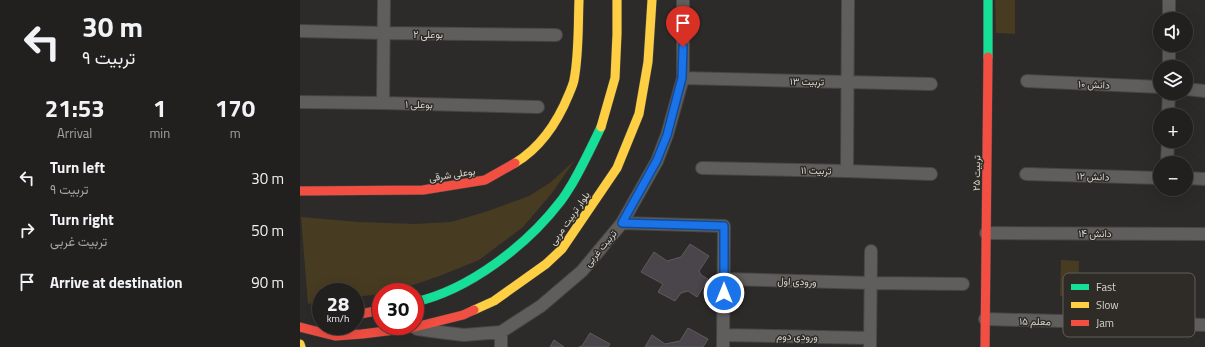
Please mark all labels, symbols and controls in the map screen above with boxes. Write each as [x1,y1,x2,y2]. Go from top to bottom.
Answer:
text: 30 m [82,5,143,48]
pin [666,6,700,47]
icon: arrive [672,12,694,34]
map controls [1153,12,1193,196]
button: sound [1153,12,1193,52]
icon: left [16,16,68,68]
street label: بوعلی ۲ [413,27,443,42]
text: تربیت ۹ [82,44,135,71]
button: layers [1153,60,1193,100]
street label: تربیت ۱۳ [790,74,824,89]
street label: دانش ۱۰ [1078,76,1110,93]
text: 21:53 [45,90,105,126]
text: 1 [153,90,167,126]
text: 170 [215,90,255,126]
street label: بوعلی ۱ [405,97,433,112]
button: + [1153,108,1193,148]
text: Arrival [57,123,92,143]
text: min [149,123,170,143]
text: m [230,123,241,143]
street label: تربیت ۲۵ [969,155,984,191]
text: Turn left [50,156,105,179]
button: − [1153,156,1193,196]
street label: بوعلی شرقی [428,163,476,186]
street label: تربیت ۱۱ [801,163,831,178]
icon: left [16,167,38,189]
text: 30 m [251,167,284,190]
street label: دانش ۱۲ [1076,168,1110,185]
text: تربیت ۹ [50,179,88,199]
street label: بلوار تربیت مربی [545,188,594,248]
text: Turn right [50,208,114,231]
icon: right [16,219,38,241]
text: 50 m [251,219,284,242]
street label: دانش ۱۴ [1078,226,1112,241]
street label: تربیت غربی [581,227,620,270]
text: تربیت غربی [50,231,107,251]
icon: arrive [16,271,38,293]
text: Arrive at destination [50,271,183,294]
text: 90 m [251,271,284,294]
position arrow [703,272,745,314]
street label: ورودی اول [777,273,817,290]
legend [1063,273,1195,337]
text: Fast [1096,279,1116,295]
speed limit sign: 30 [372,283,424,335]
text: 28 [327,288,349,319]
text: Slow [1096,297,1119,313]
text: km/h [327,311,349,326]
street label: معلم ۱۵ [1019,314,1051,329]
text: Jam [1096,315,1114,331]
street label: ورودی دوم [776,329,818,344]

